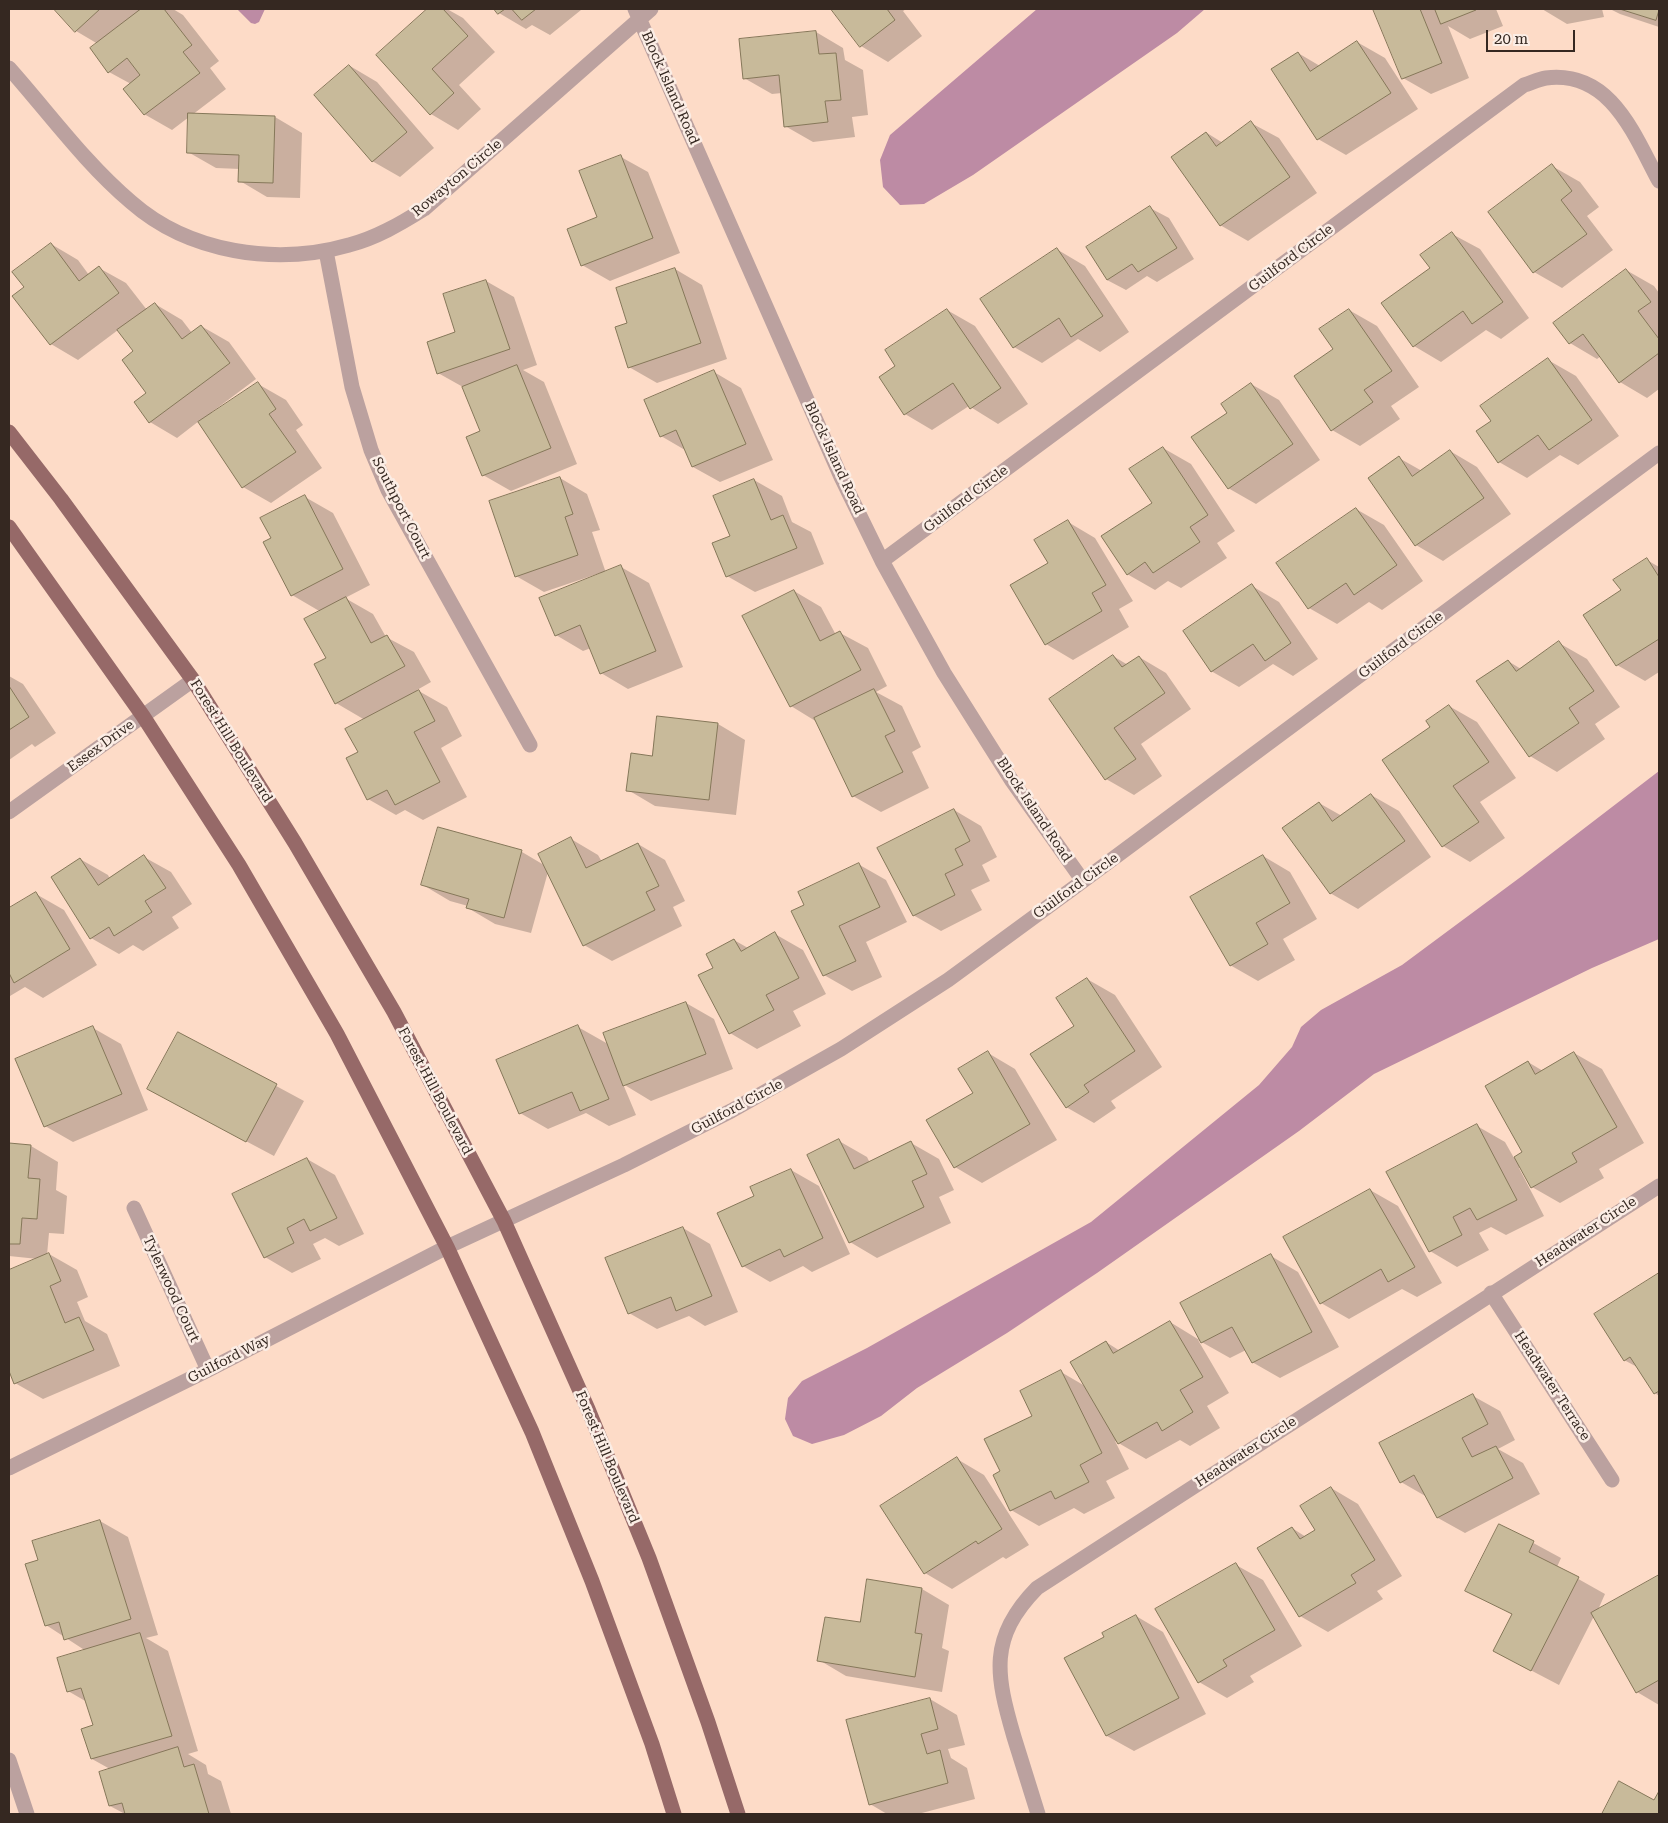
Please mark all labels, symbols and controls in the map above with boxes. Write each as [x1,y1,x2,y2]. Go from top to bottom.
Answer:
scale bar [1488,20,1577,52]
street label: Block Island Road [637,29,703,147]
text: 20 m [1494,30,1528,48]
street label: Rowayton Circle [409,136,505,220]
street label: Guilford Circle [1246,221,1336,295]
street label: Block Island Road [801,399,867,517]
street label: Southport Court [368,454,434,562]
street label: Guilford Circle [921,462,1011,536]
street label: Guilford Circle [1356,608,1446,682]
street label: Forest Hill Boulevard [186,676,276,806]
street label: Essex Drive [65,716,137,776]
street label: Block Island Road [993,755,1075,865]
street label: Guilford Circle [1030,850,1122,922]
street label: Forest Hill Boulevard [394,1024,476,1158]
street label: Guilford Circle [688,1076,786,1138]
street label: Headwater Circle [1533,1193,1639,1271]
street label: Tylerwood Court [139,1233,203,1345]
street label: Headwater Terrace [1510,1328,1594,1444]
street label: Guilford Way [185,1331,273,1387]
street label: Forest Hill Boulevard [572,1388,642,1526]
street label: Headwater Circle [1193,1413,1299,1491]

